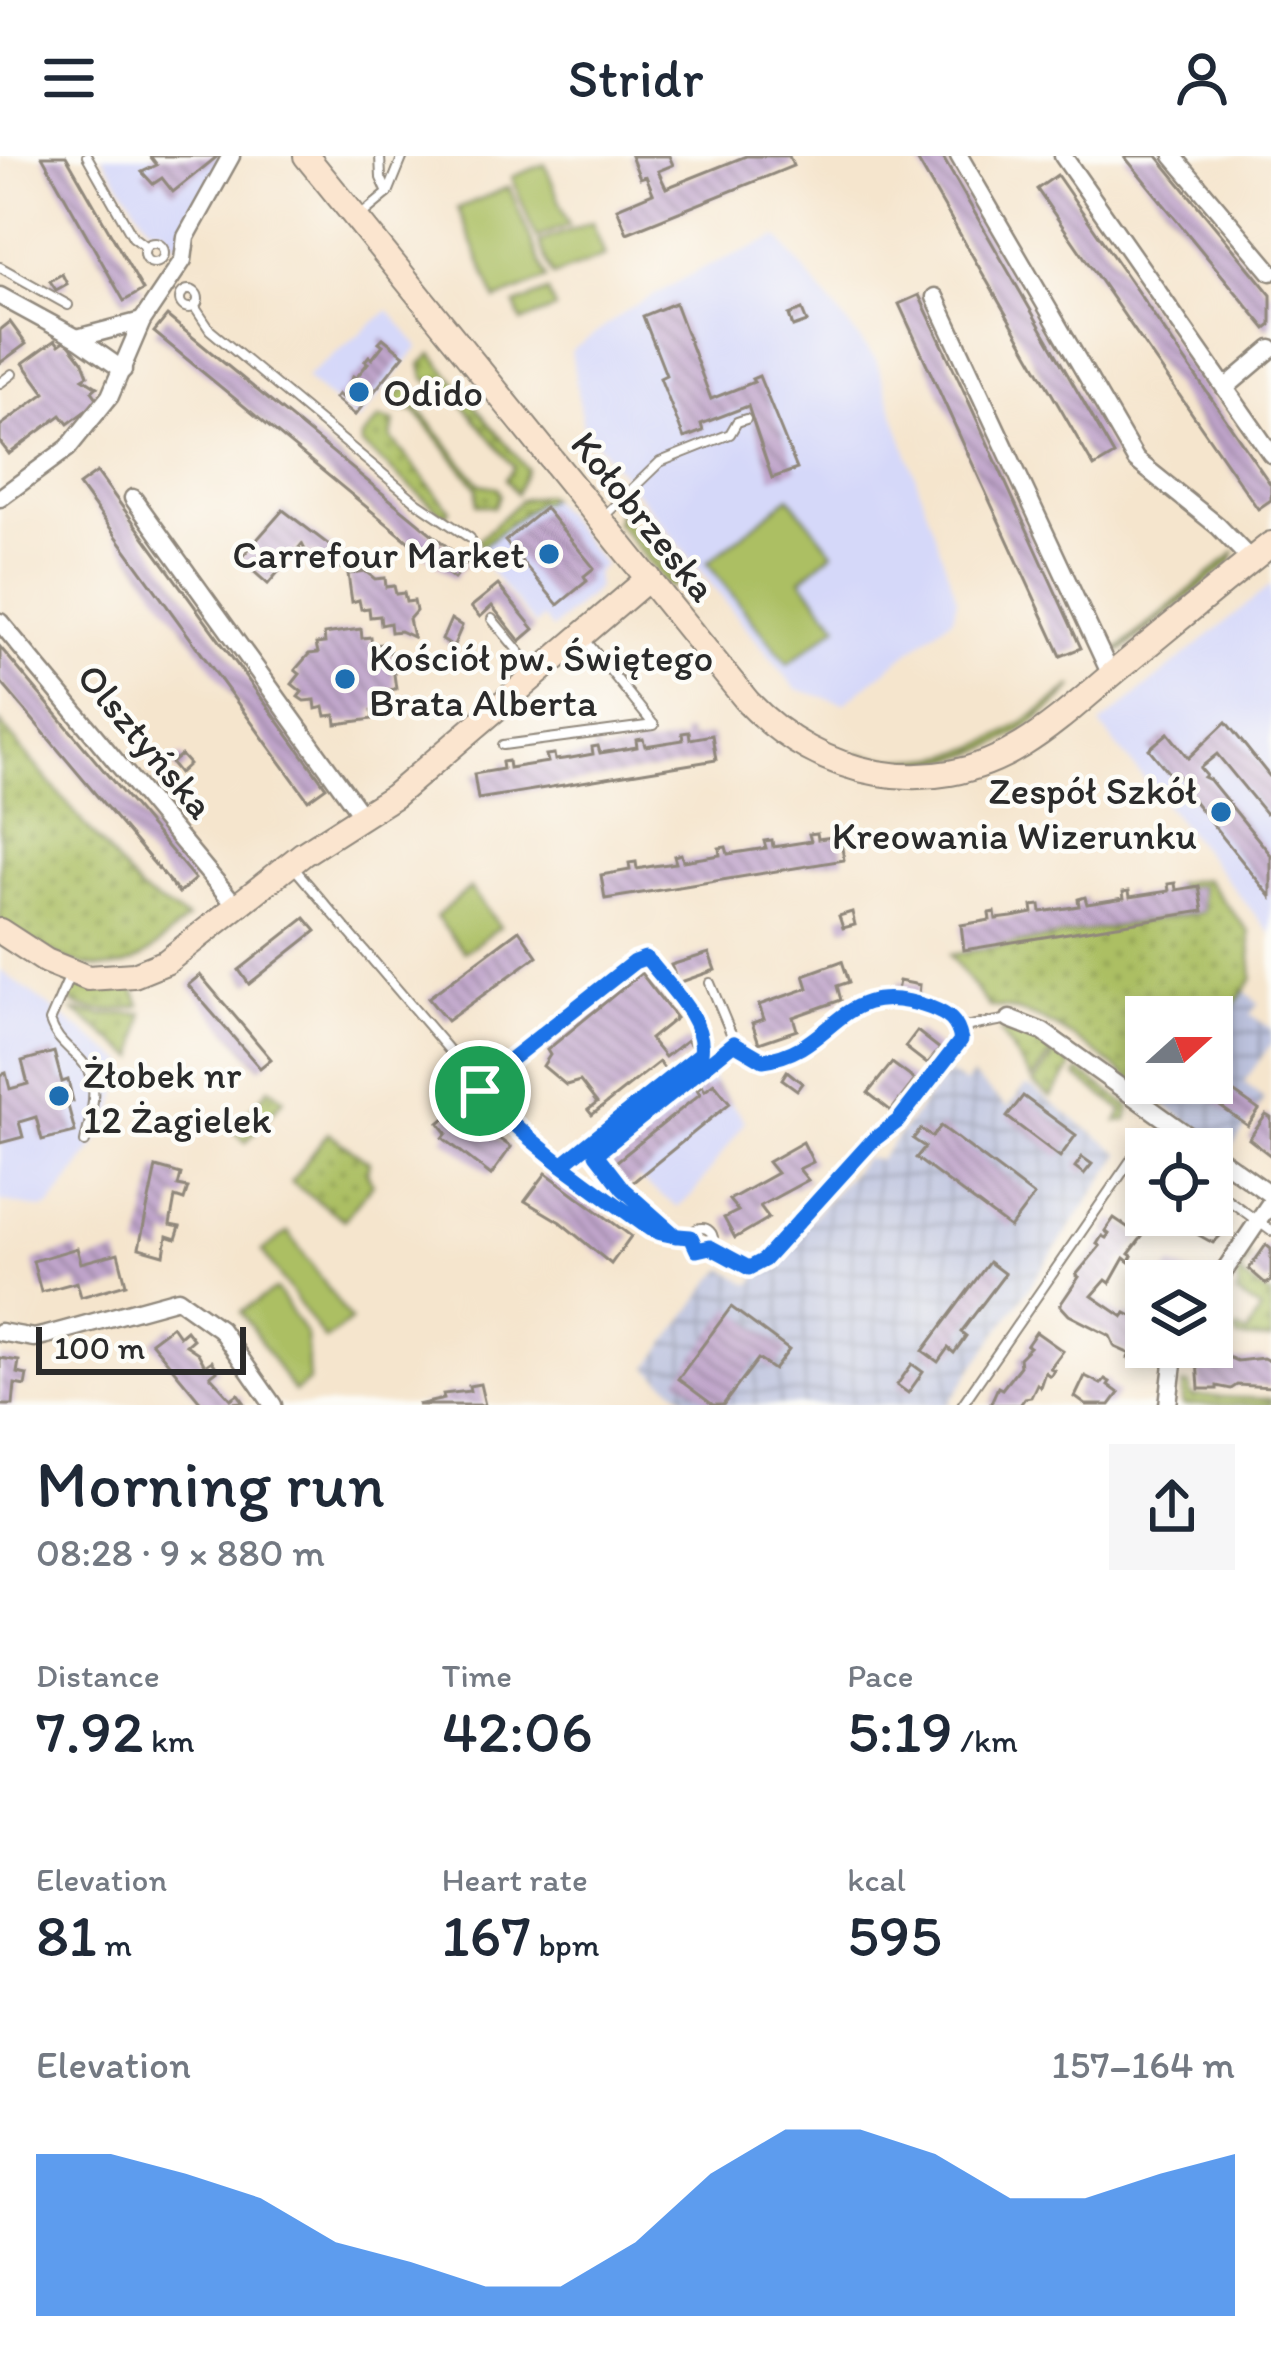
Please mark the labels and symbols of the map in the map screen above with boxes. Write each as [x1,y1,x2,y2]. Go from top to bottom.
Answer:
place label: Odido [383,369,483,416]
marker: Odido [346,379,372,405]
street label: Kołobrzeska [561,422,727,610]
place label: Carrefour Market [232,531,525,578]
marker: Carrefour Market [536,541,562,567]
place label: Kościół pw. Świętego Brata Alberta [369,634,713,726]
street label: Olsztyńska [68,654,224,828]
marker: Kościół pw. Świętego Brata Alberta [332,666,358,692]
place label: Zespół Szkół Kreowania Wizerunku [832,767,1197,859]
marker: Zespół Szkół Kreowania Wizerunku [1208,799,1234,825]
north arrow [1125,996,1233,1104]
pin [429,1040,531,1142]
place label: Żłobek nr 12 Żagielek [83,1051,272,1143]
marker: Żłobek nr 12 Żagielek [46,1083,72,1109]
scale bar [36,1321,246,1374]

